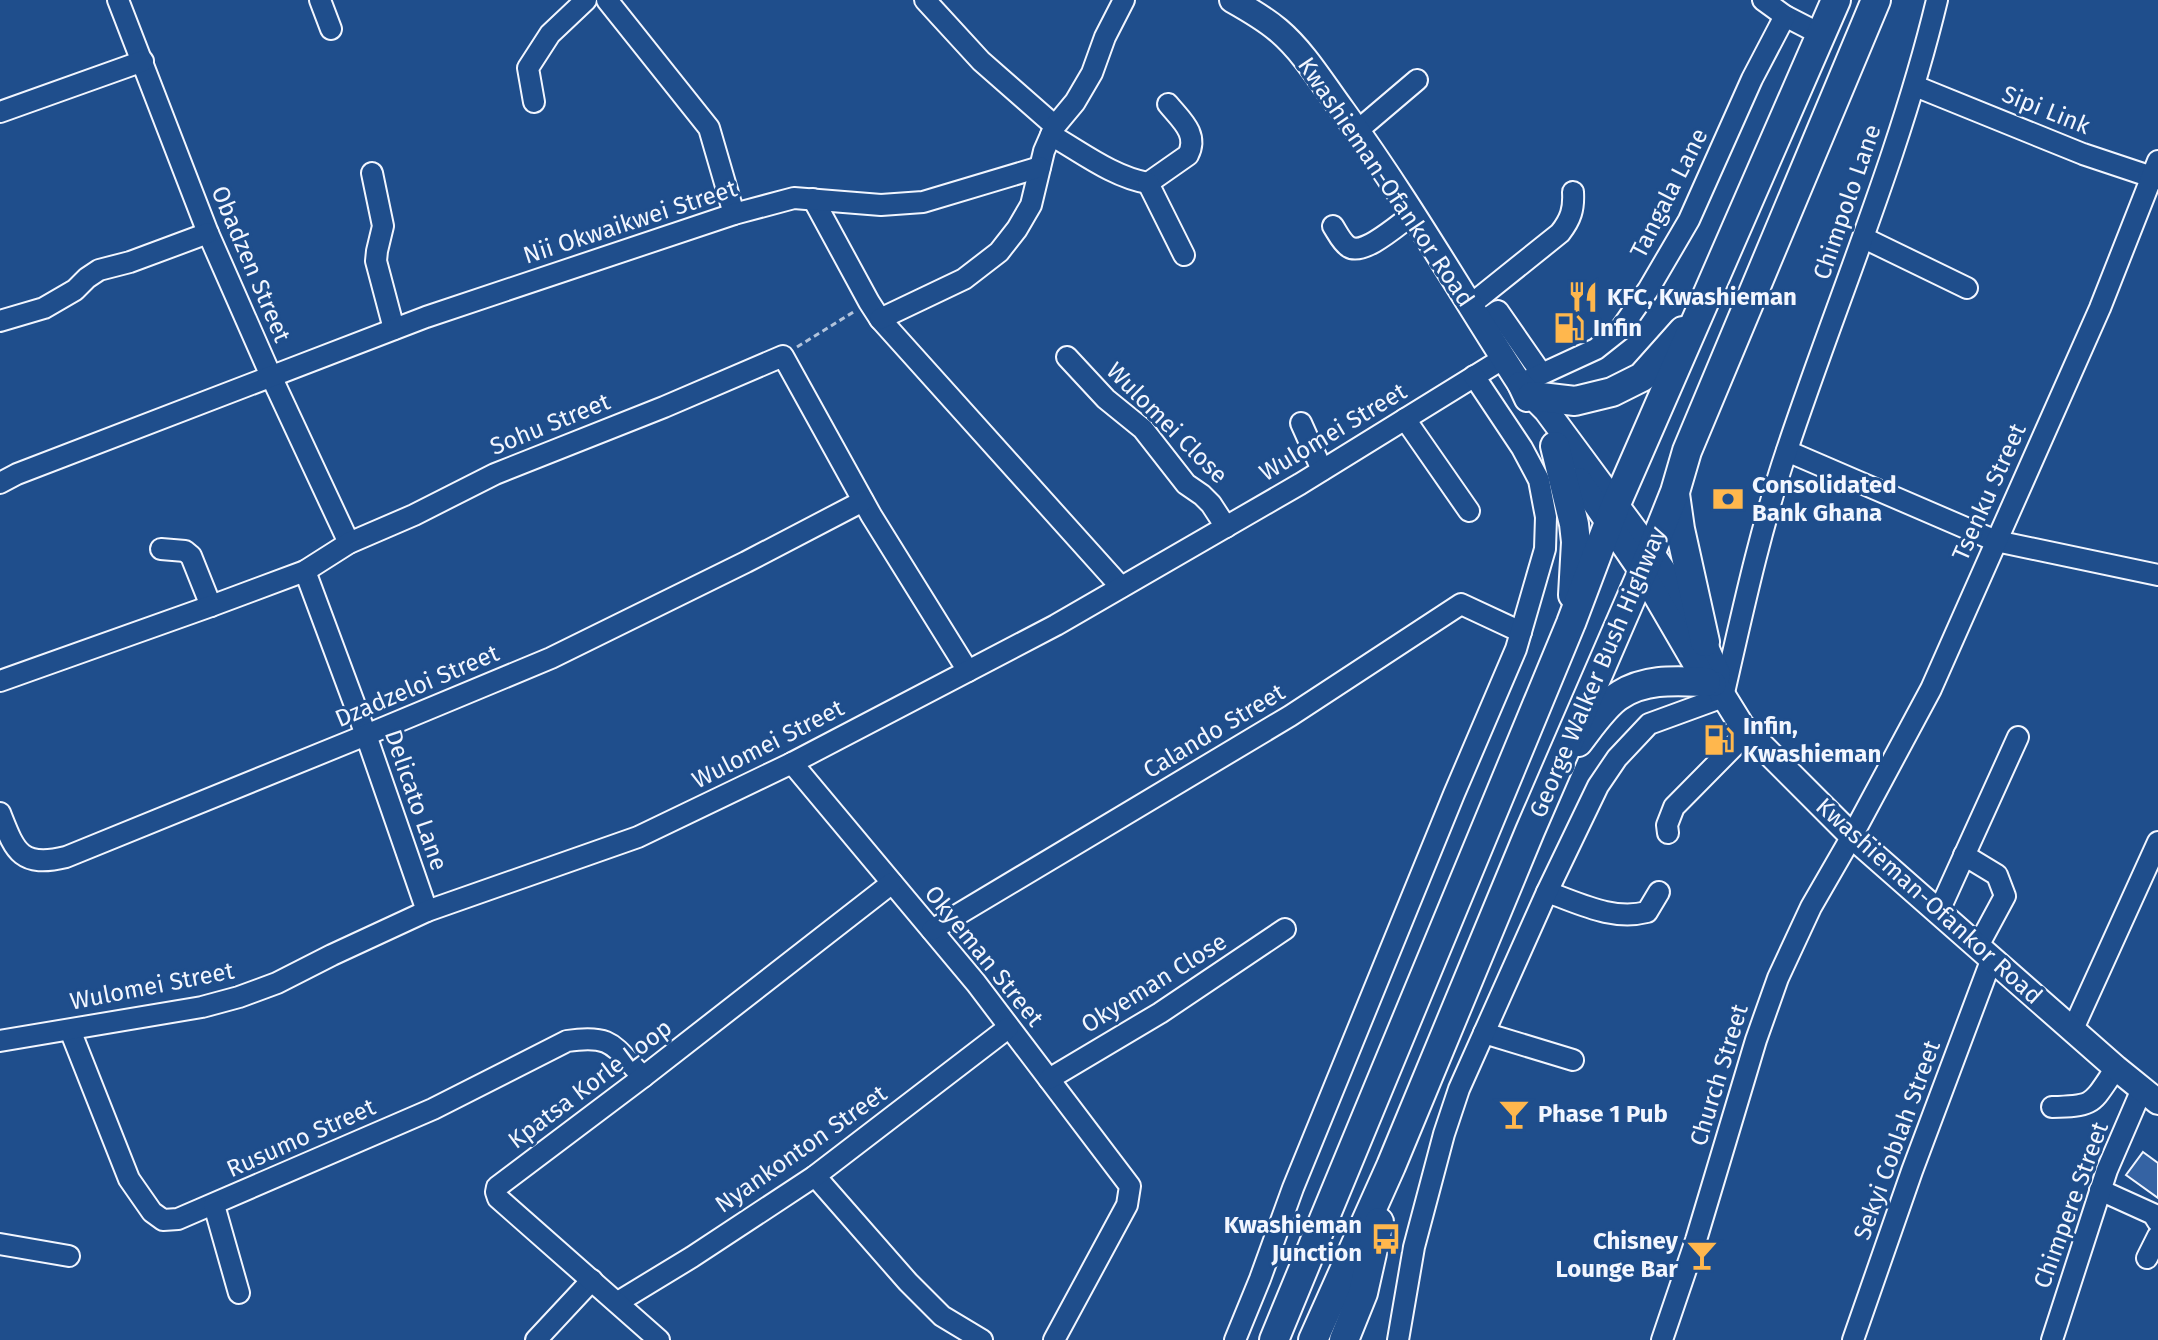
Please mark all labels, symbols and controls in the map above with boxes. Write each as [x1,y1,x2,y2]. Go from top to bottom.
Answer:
street label: Kwashieman-Ofankor Road [1292,52,1480,312]
street label: Sipi Link [1998,80,2095,141]
street label: Chimpolo Lane [1807,121,1887,283]
street label: Tangala Lane [1624,124,1714,262]
street label: Nii Okwaikwei Street [520,174,741,270]
street label: Obadzen Street [205,182,297,347]
restaurant icon: KFC, Kwashieman [1566,280,1600,314]
place label: KFC, Kwashieman [1607,283,1797,311]
fuel station icon: Infin [1552,311,1586,345]
place label: Infin [1593,314,1642,342]
street label: Wulomei Close [1101,357,1233,489]
street label: Wulomei Street [1254,377,1412,487]
street label: Sohu Street [486,387,614,461]
street label: Tsenku Street [1946,419,2032,565]
place label: Consolidated Bank Ghana [1752,471,1897,527]
bank icon: Consolidated Bank Ghana [1711,482,1745,516]
street label: George Walker Bush Highway [1524,522,1672,822]
street label: Dzadzeloi Street [331,639,503,733]
street label: Calando Street [1138,678,1290,784]
street label: Wulomei Street [688,694,849,794]
place label: Infin, Kwashieman [1743,712,1881,768]
fuel station icon: Infin, Kwashieman [1702,723,1736,757]
street label: Delicato Lane [379,726,453,874]
street label: Kwashieman-Ofankor Road [1810,792,2048,1010]
street label: Okyeman Street [919,880,1049,1032]
street label: Okyeman Close [1076,927,1232,1039]
street label: Wulomei Street [68,956,237,1016]
street label: Church Street [1684,1000,1754,1149]
street label: Kpatsa Korle Loop [503,1013,677,1155]
street label: Sekyi Coblah Street [1848,1036,1946,1244]
street label: Nyankonton Street [710,1079,892,1219]
street label: Rusumo Street [222,1093,380,1183]
bar icon: Phase 1 Pub [1497,1097,1531,1131]
place label: Phase 1 Pub [1538,1100,1668,1128]
street label: Chimpere Street [2028,1118,2114,1292]
place label: Kwashieman Junction [1224,1211,1362,1267]
bus stop icon: Kwashieman Junction [1369,1222,1403,1256]
place label: Chisney Lounge Bar [1555,1227,1679,1283]
bar icon: Chisney Lounge Bar [1685,1238,1719,1272]

